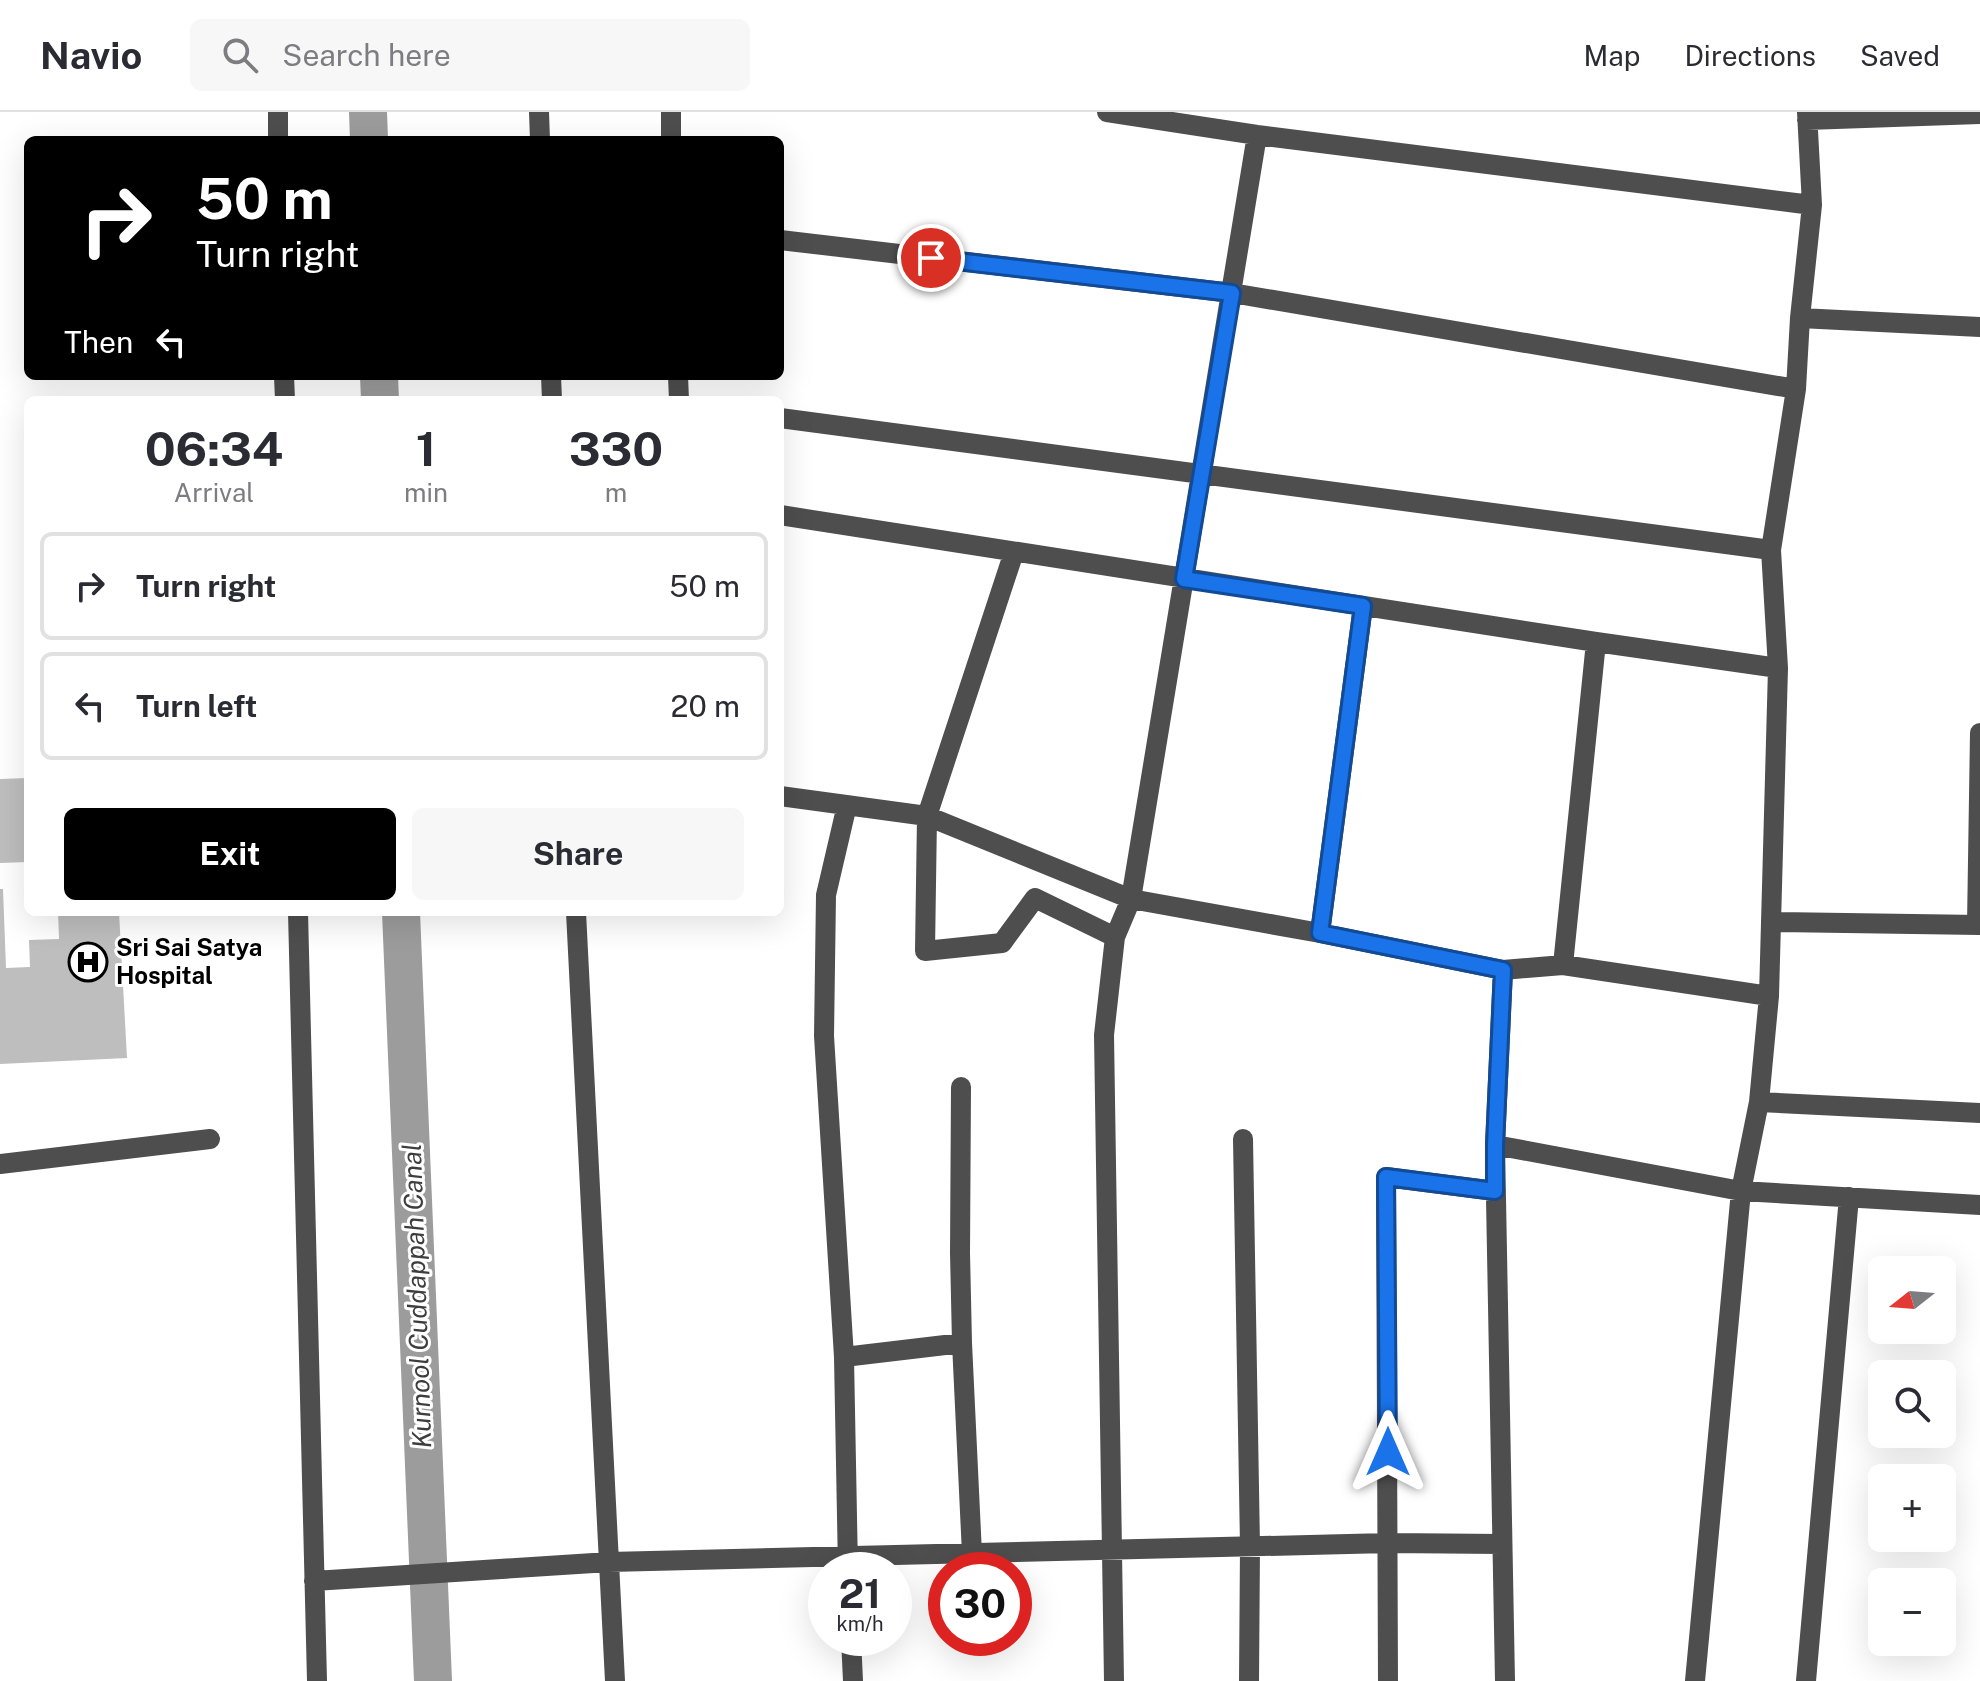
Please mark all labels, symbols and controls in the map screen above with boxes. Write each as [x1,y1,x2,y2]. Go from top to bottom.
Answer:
search box [190,19,750,91]
text: Navio [40,33,142,78]
icon: search [218,33,262,77]
text: Search here [282,37,451,73]
text: Map [1584,39,1640,72]
text: Directions [1684,39,1816,72]
text: Saved [1860,39,1940,72]
text: 50 m [196,166,333,232]
icon: right [64,168,168,272]
pin [897,224,965,292]
text: Turn right [196,233,359,275]
icon: arrive [909,236,953,280]
icon: left [149,320,193,364]
text: Then [64,324,133,360]
text: 06:34 [145,420,283,477]
text: 1 [416,420,436,477]
text: 330 [569,420,663,477]
text: Arrival [174,477,254,508]
text: min [404,477,448,508]
text: m [605,477,627,508]
icon: right [68,564,112,608]
text: Turn right [136,568,276,604]
text: 50 m [669,568,740,604]
icon: left [68,684,112,728]
text: Turn left [136,688,257,724]
text: 20 m [671,688,740,724]
button: Exit [64,808,396,900]
button: Share [412,808,744,900]
place label: Sri Sai Satya Hospital [116,933,262,989]
hospital icon: Sri Sai Satya Hospital [67,941,109,983]
water label: Kurnool Cuddappah Canal [396,1143,437,1449]
north arrow [1868,1256,1956,1344]
map controls [1868,1256,1956,1656]
button: search [1868,1360,1956,1448]
position arrow [1346,1410,1430,1494]
button: + [1868,1464,1956,1552]
speed limit sign: 30 [928,1552,1032,1656]
button: − [1868,1568,1956,1656]
text: 21 [839,1570,881,1617]
text: km/h [836,1612,884,1636]

